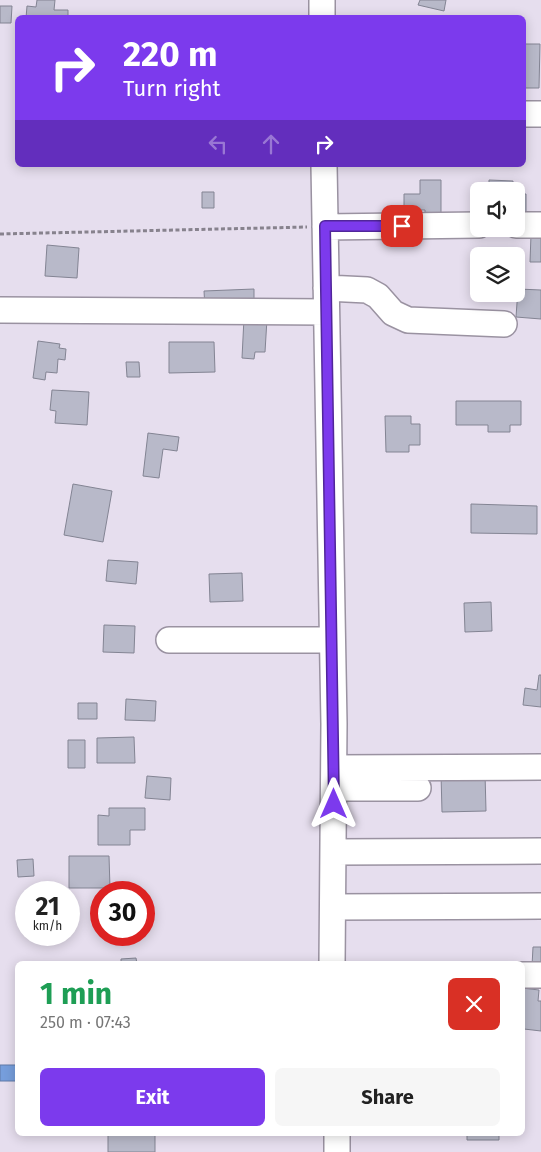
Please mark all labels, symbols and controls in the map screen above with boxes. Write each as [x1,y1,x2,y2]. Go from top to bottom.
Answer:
text: 220 m [123,33,218,75]
icon: right [40,35,105,100]
text: Turn right [123,75,220,102]
icon: left [204,130,232,158]
icon: ahead [257,130,285,158]
icon: right [310,130,338,158]
map controls [470,182,525,302]
button: sound [470,182,525,237]
pin [381,205,423,247]
icon: arrive [388,212,416,240]
button: layers [470,247,525,302]
position arrow [307,777,359,829]
speed limit sign: 30 [90,881,155,946]
text: 21 [36,892,59,922]
text: km/h [33,919,62,933]
text: 1 min [40,976,112,1012]
button: close [448,978,500,1030]
text: 250 m · 07:43 [40,1013,131,1032]
button: Exit [40,1068,265,1126]
button: Share [275,1068,500,1126]

